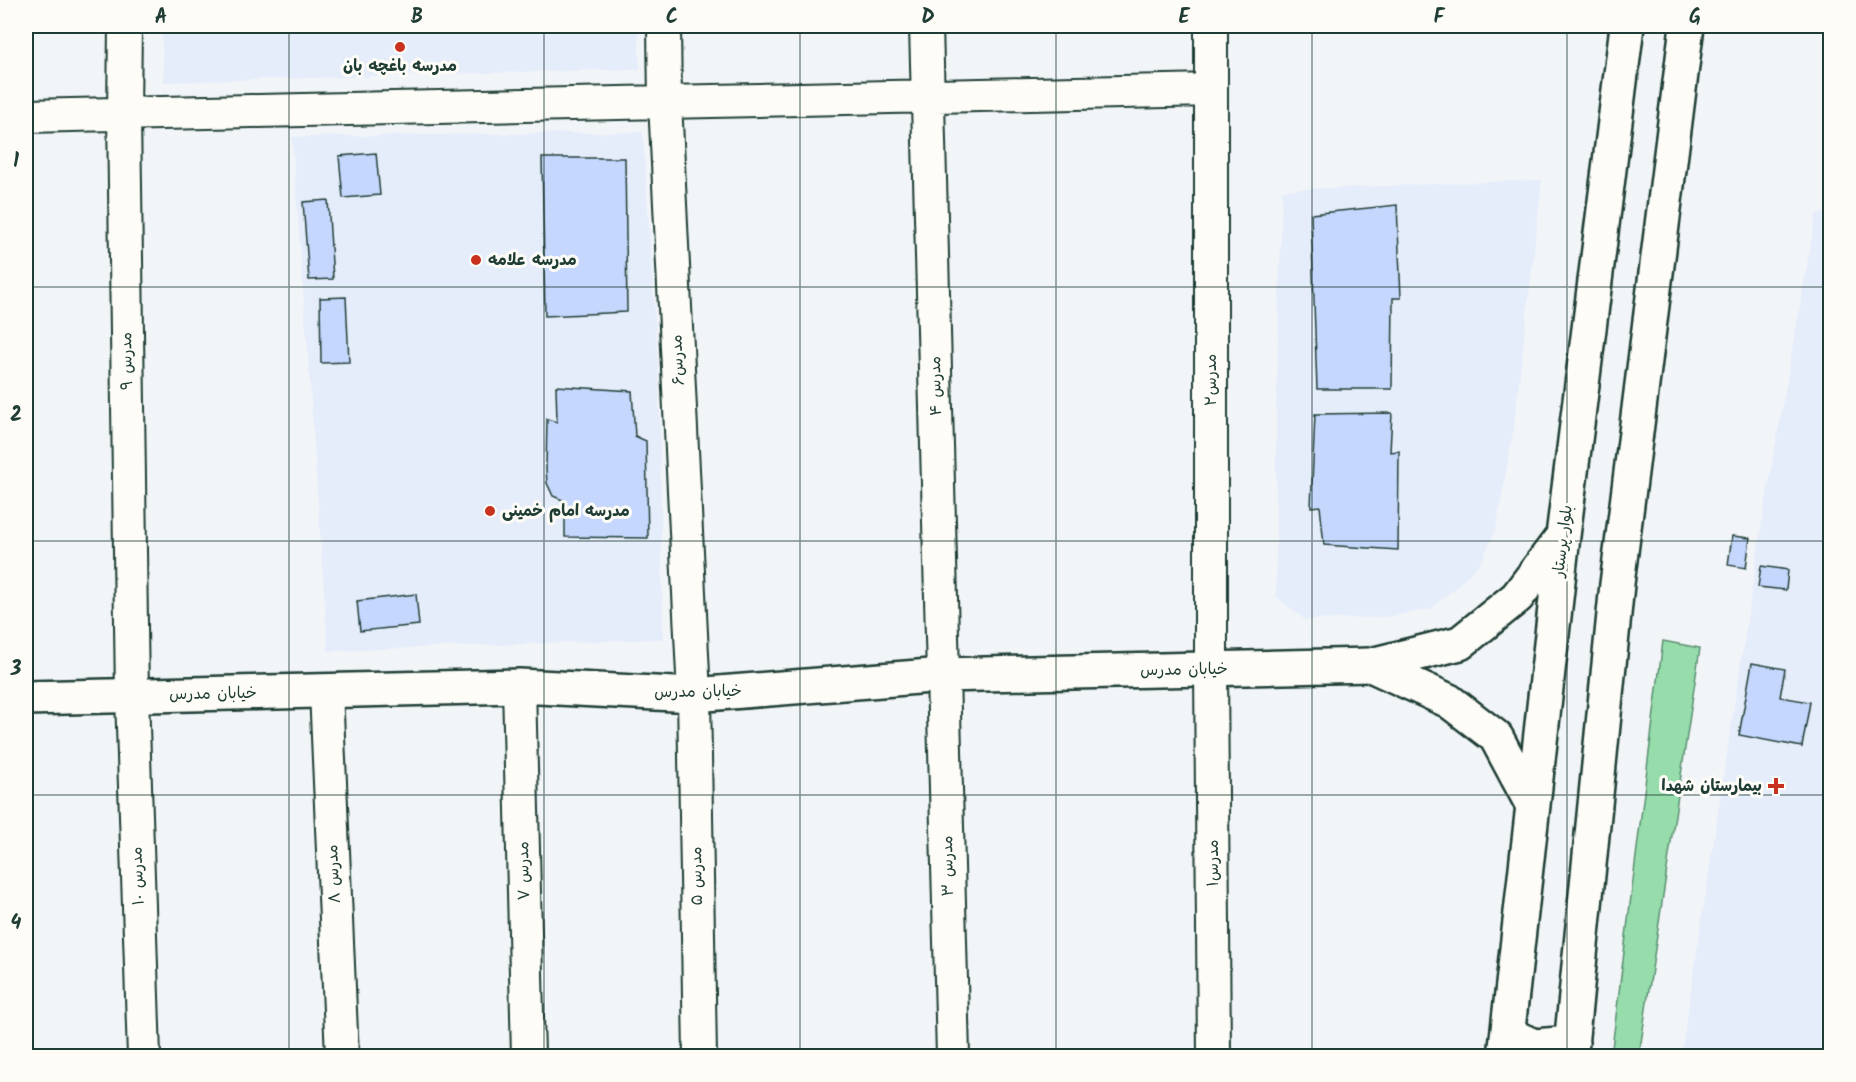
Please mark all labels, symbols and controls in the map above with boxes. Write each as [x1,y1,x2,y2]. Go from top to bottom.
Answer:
text: A [155,2,167,34]
text: B [411,2,423,34]
text: C [666,2,678,34]
text: D [921,2,935,34]
text: E [1178,2,1190,34]
text: F [1434,2,1446,34]
text: G [1689,2,1701,34]
marker: مدرسه باغچه بان [393,40,407,54]
place label: مدرسه باغچه بان [343,54,457,79]
text: 1 [13,146,19,178]
place label: مدرسه علامه [488,248,577,273]
marker: مدرسه علامه [469,253,483,267]
street label: مدرس ۹ [114,332,140,390]
street label: مدرس۶ [664,334,692,386]
street label: مدرس۲ [1199,354,1224,406]
street label: مدرس ۴ [923,356,949,416]
text: 2 [10,400,22,432]
place label: مدرسه امام خمینی [502,499,630,524]
marker: مدرسه امام خمینی [483,504,497,518]
street label: بلوار پرستار [1546,504,1580,580]
text: 3 [10,654,22,686]
street label: خیابان مدرس [1140,657,1228,683]
street label: خیابان مدرس [654,679,742,705]
street label: خیابان مدرس [169,681,257,707]
place label: بیمارستان شهدا [1662,774,1762,799]
marker: بیمارستان شهدا [1767,777,1785,795]
street label: مدرس ۳ [935,835,961,897]
street label: مدرس۱ [1201,839,1226,887]
street label: مدرس ۷ [511,841,537,901]
street label: مدرس ۸ [320,844,348,904]
street label: مدرس ۱۰ [124,846,152,906]
street label: مدرس ۵ [684,846,710,906]
text: 4 [11,908,22,940]

